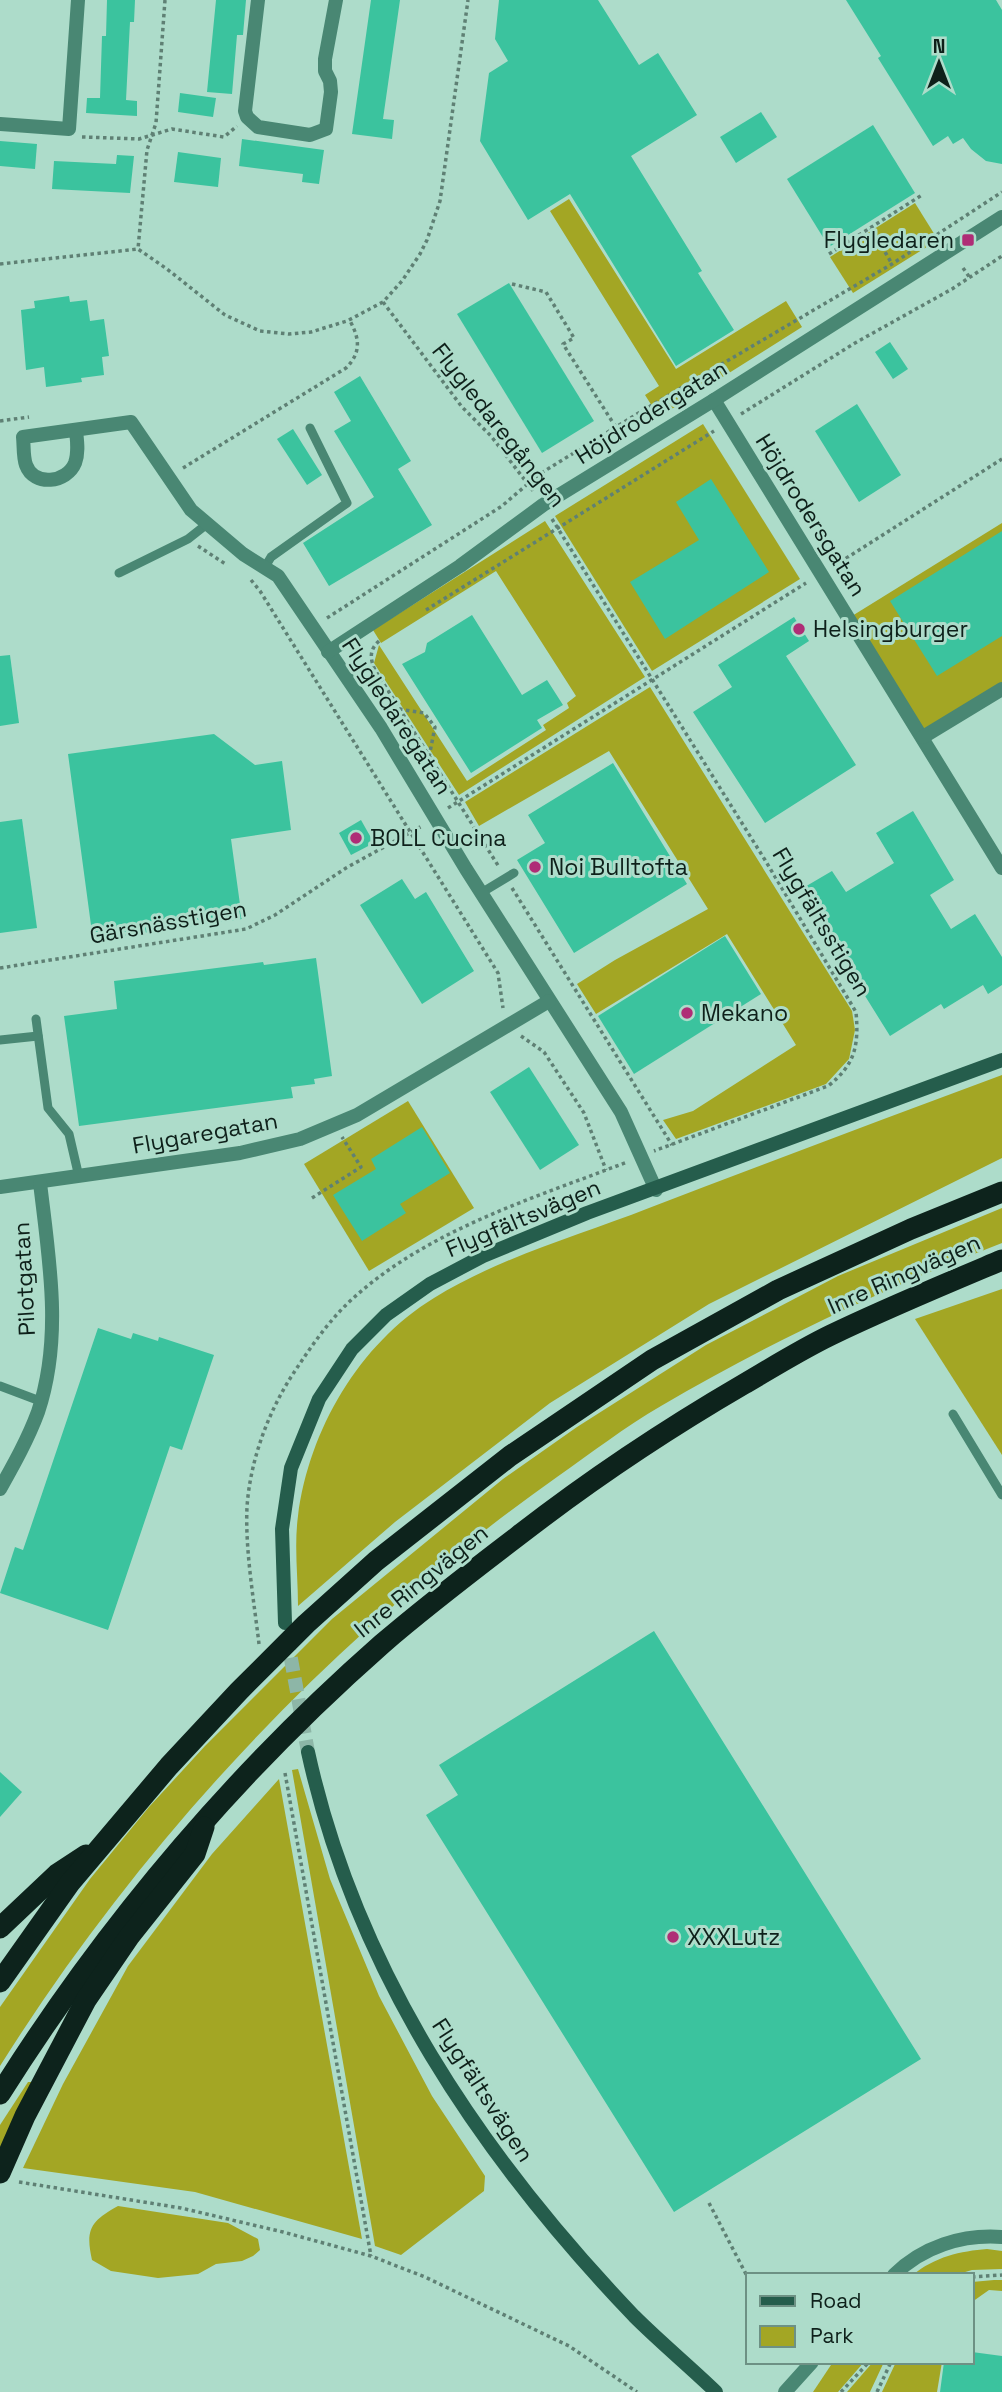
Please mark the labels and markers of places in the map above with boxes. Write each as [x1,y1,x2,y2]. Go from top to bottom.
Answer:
place label: Flygledaren [824,225,954,255]
marker: Flygledaren [960,232,976,248]
place label: Helsingburger [813,614,968,644]
marker: Helsingburger [791,621,807,637]
place label: BOLL Cucina [370,823,507,853]
marker: BOLL Cucina [348,830,364,846]
place label: Noi Bulltofta [549,852,688,882]
marker: Noi Bulltofta [527,859,543,875]
place label: Mekano [701,998,788,1028]
marker: Mekano [679,1005,695,1021]
place label: XXXLutz [687,1922,780,1952]
marker: XXXLutz [665,1929,681,1945]

